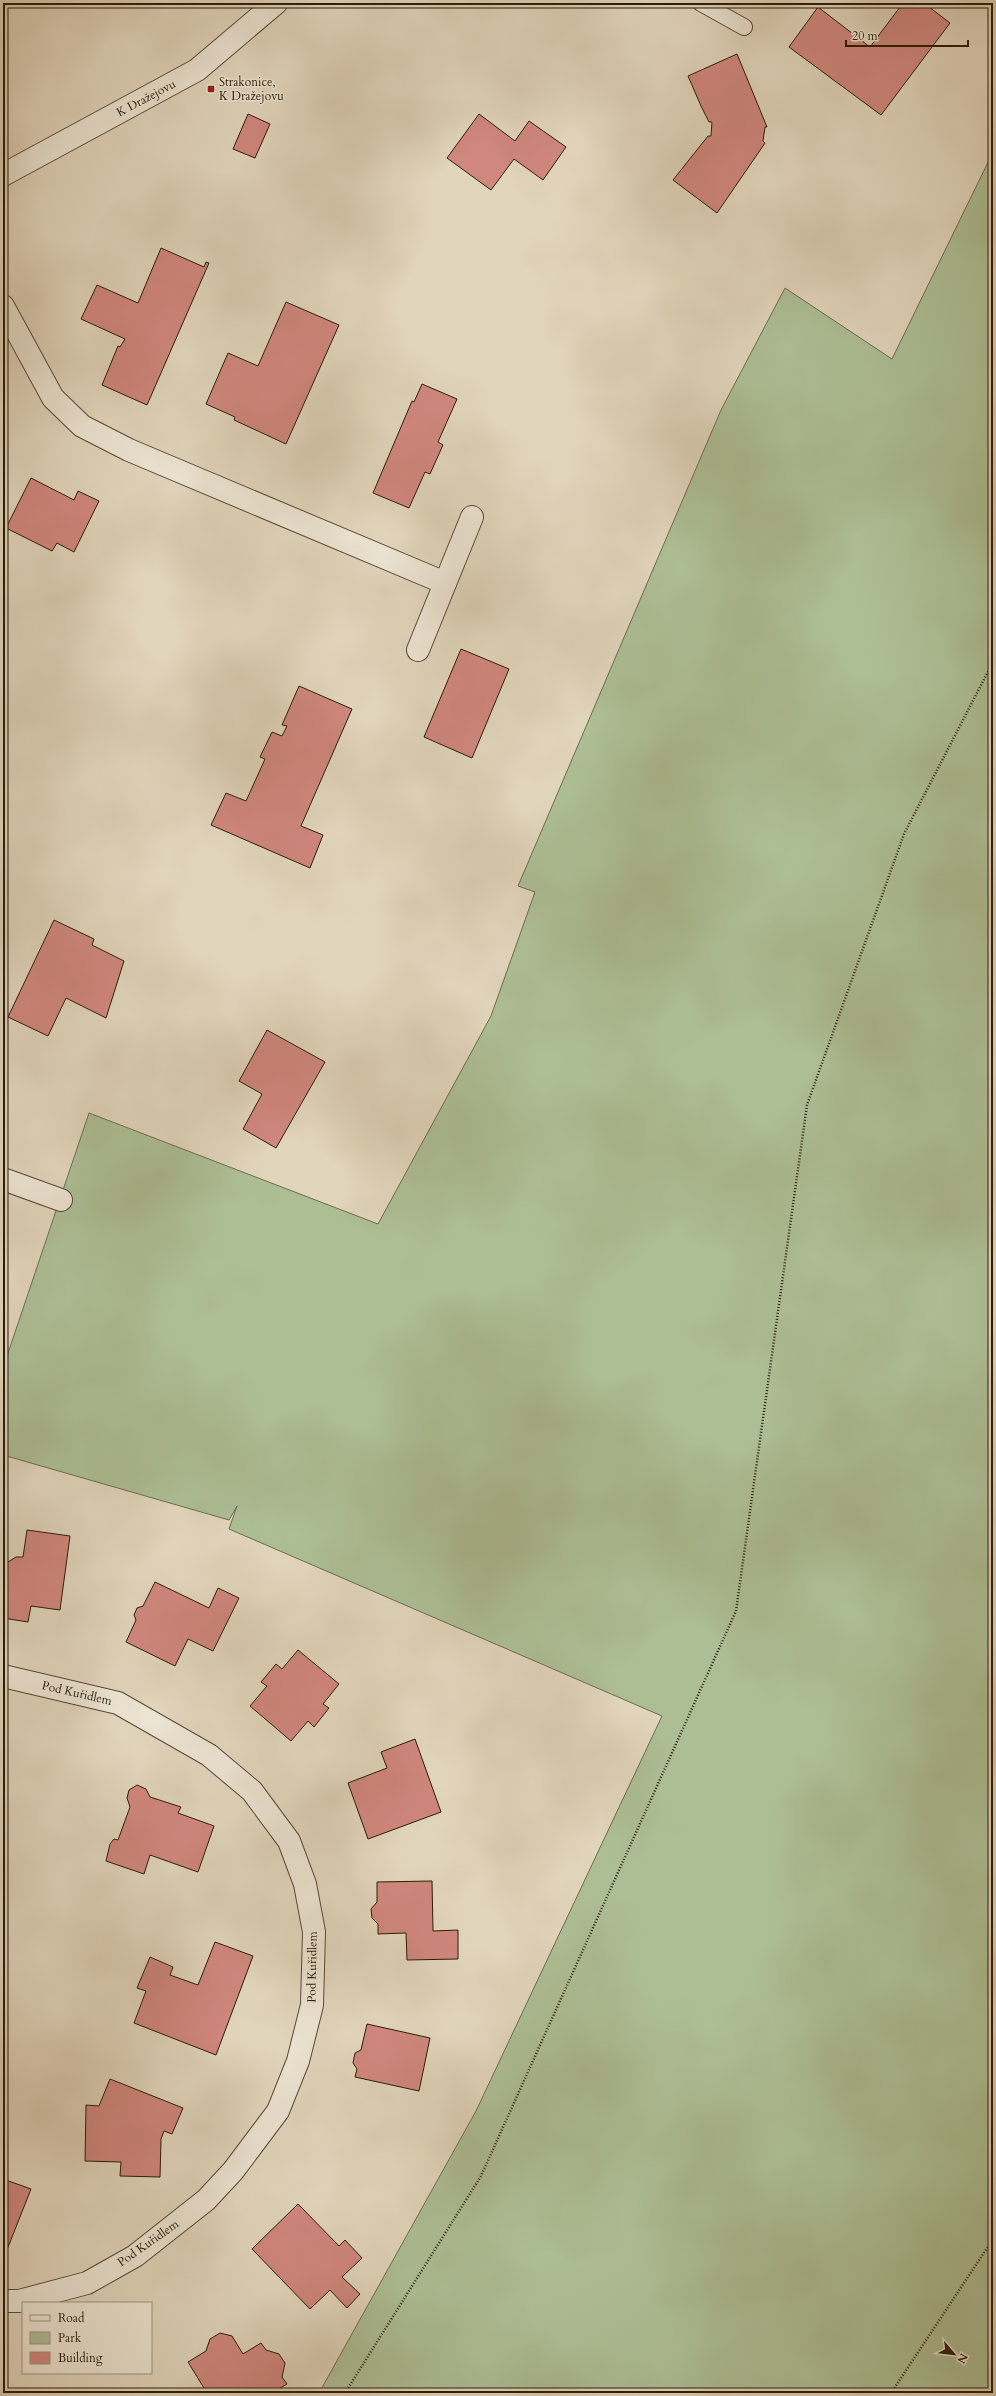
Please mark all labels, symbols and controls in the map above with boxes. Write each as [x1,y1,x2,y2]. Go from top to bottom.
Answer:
scale bar [846,22,968,48]
text: 20 m [852,28,879,44]
place label: Strakonice, K Dražejovu [219,74,284,104]
street label: K Dražejovu [114,76,179,120]
marker: Strakonice, K Dražejovu [206,84,216,94]
street label: Pod Kuřidlem [40,1677,114,1709]
street label: Pod Kuřidlem [303,1930,321,2003]
street label: Pod Kuřidlem [114,2215,183,2270]
legend [22,2302,152,2374]
text: Road [58,2310,85,2326]
text: Park [58,2330,82,2346]
north arrow [934,2334,974,2374]
text: Building [58,2350,103,2366]
text: N [953,2351,971,2367]

